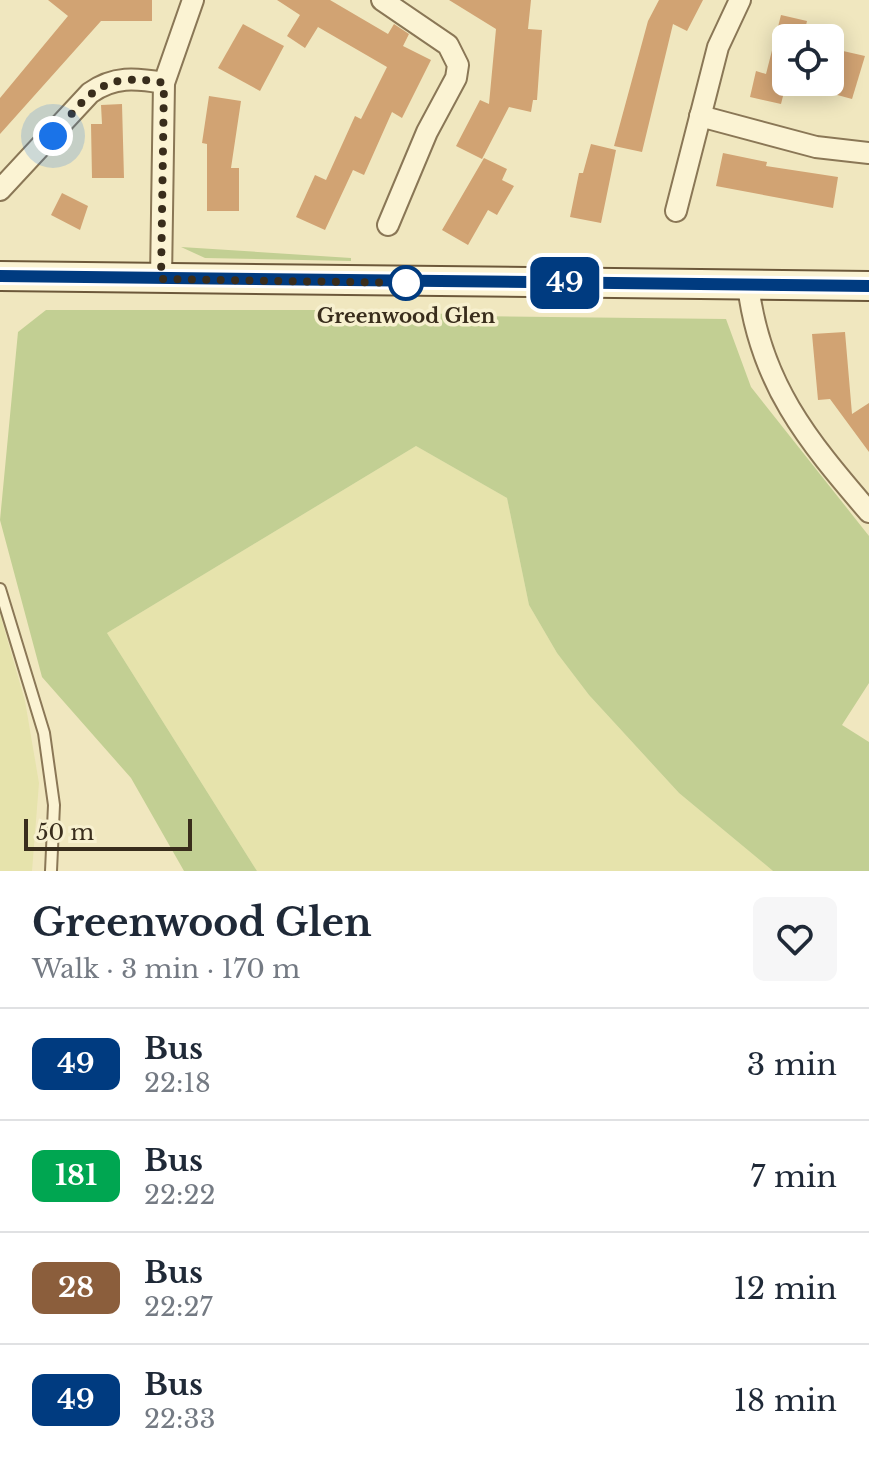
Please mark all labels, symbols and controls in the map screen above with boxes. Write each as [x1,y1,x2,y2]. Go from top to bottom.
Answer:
map controls [772,24,844,96]
button: locate [772,24,844,96]
your location [33,116,73,156]
line badge: 49 [529,257,601,309]
text: 49 [546,265,584,300]
marker: Greenwood Glen [389,266,423,300]
place label: Greenwood Glen [317,304,496,328]
scale bar [24,815,192,851]
text: 50 m [36,819,94,846]
button: heart [753,897,837,981]
text: Greenwood Glen [32,899,372,946]
text: Walk · 3 min · 170 m [32,953,300,985]
text: Bus [144,1030,203,1067]
text: 49 [57,1046,95,1081]
text: 3 min [747,1046,837,1083]
text: 22:18 [144,1067,211,1099]
text: Bus [144,1142,203,1179]
text: 181 [55,1158,97,1193]
text: 7 min [750,1158,837,1195]
text: 22:22 [144,1179,215,1211]
text: Bus [144,1254,203,1291]
text: 28 [58,1270,94,1305]
text: 12 min [733,1270,837,1307]
text: 22:27 [144,1291,213,1323]
text: Bus [144,1366,203,1403]
text: 49 [57,1382,95,1417]
text: 18 min [734,1382,837,1419]
text: 22:33 [144,1403,215,1435]

